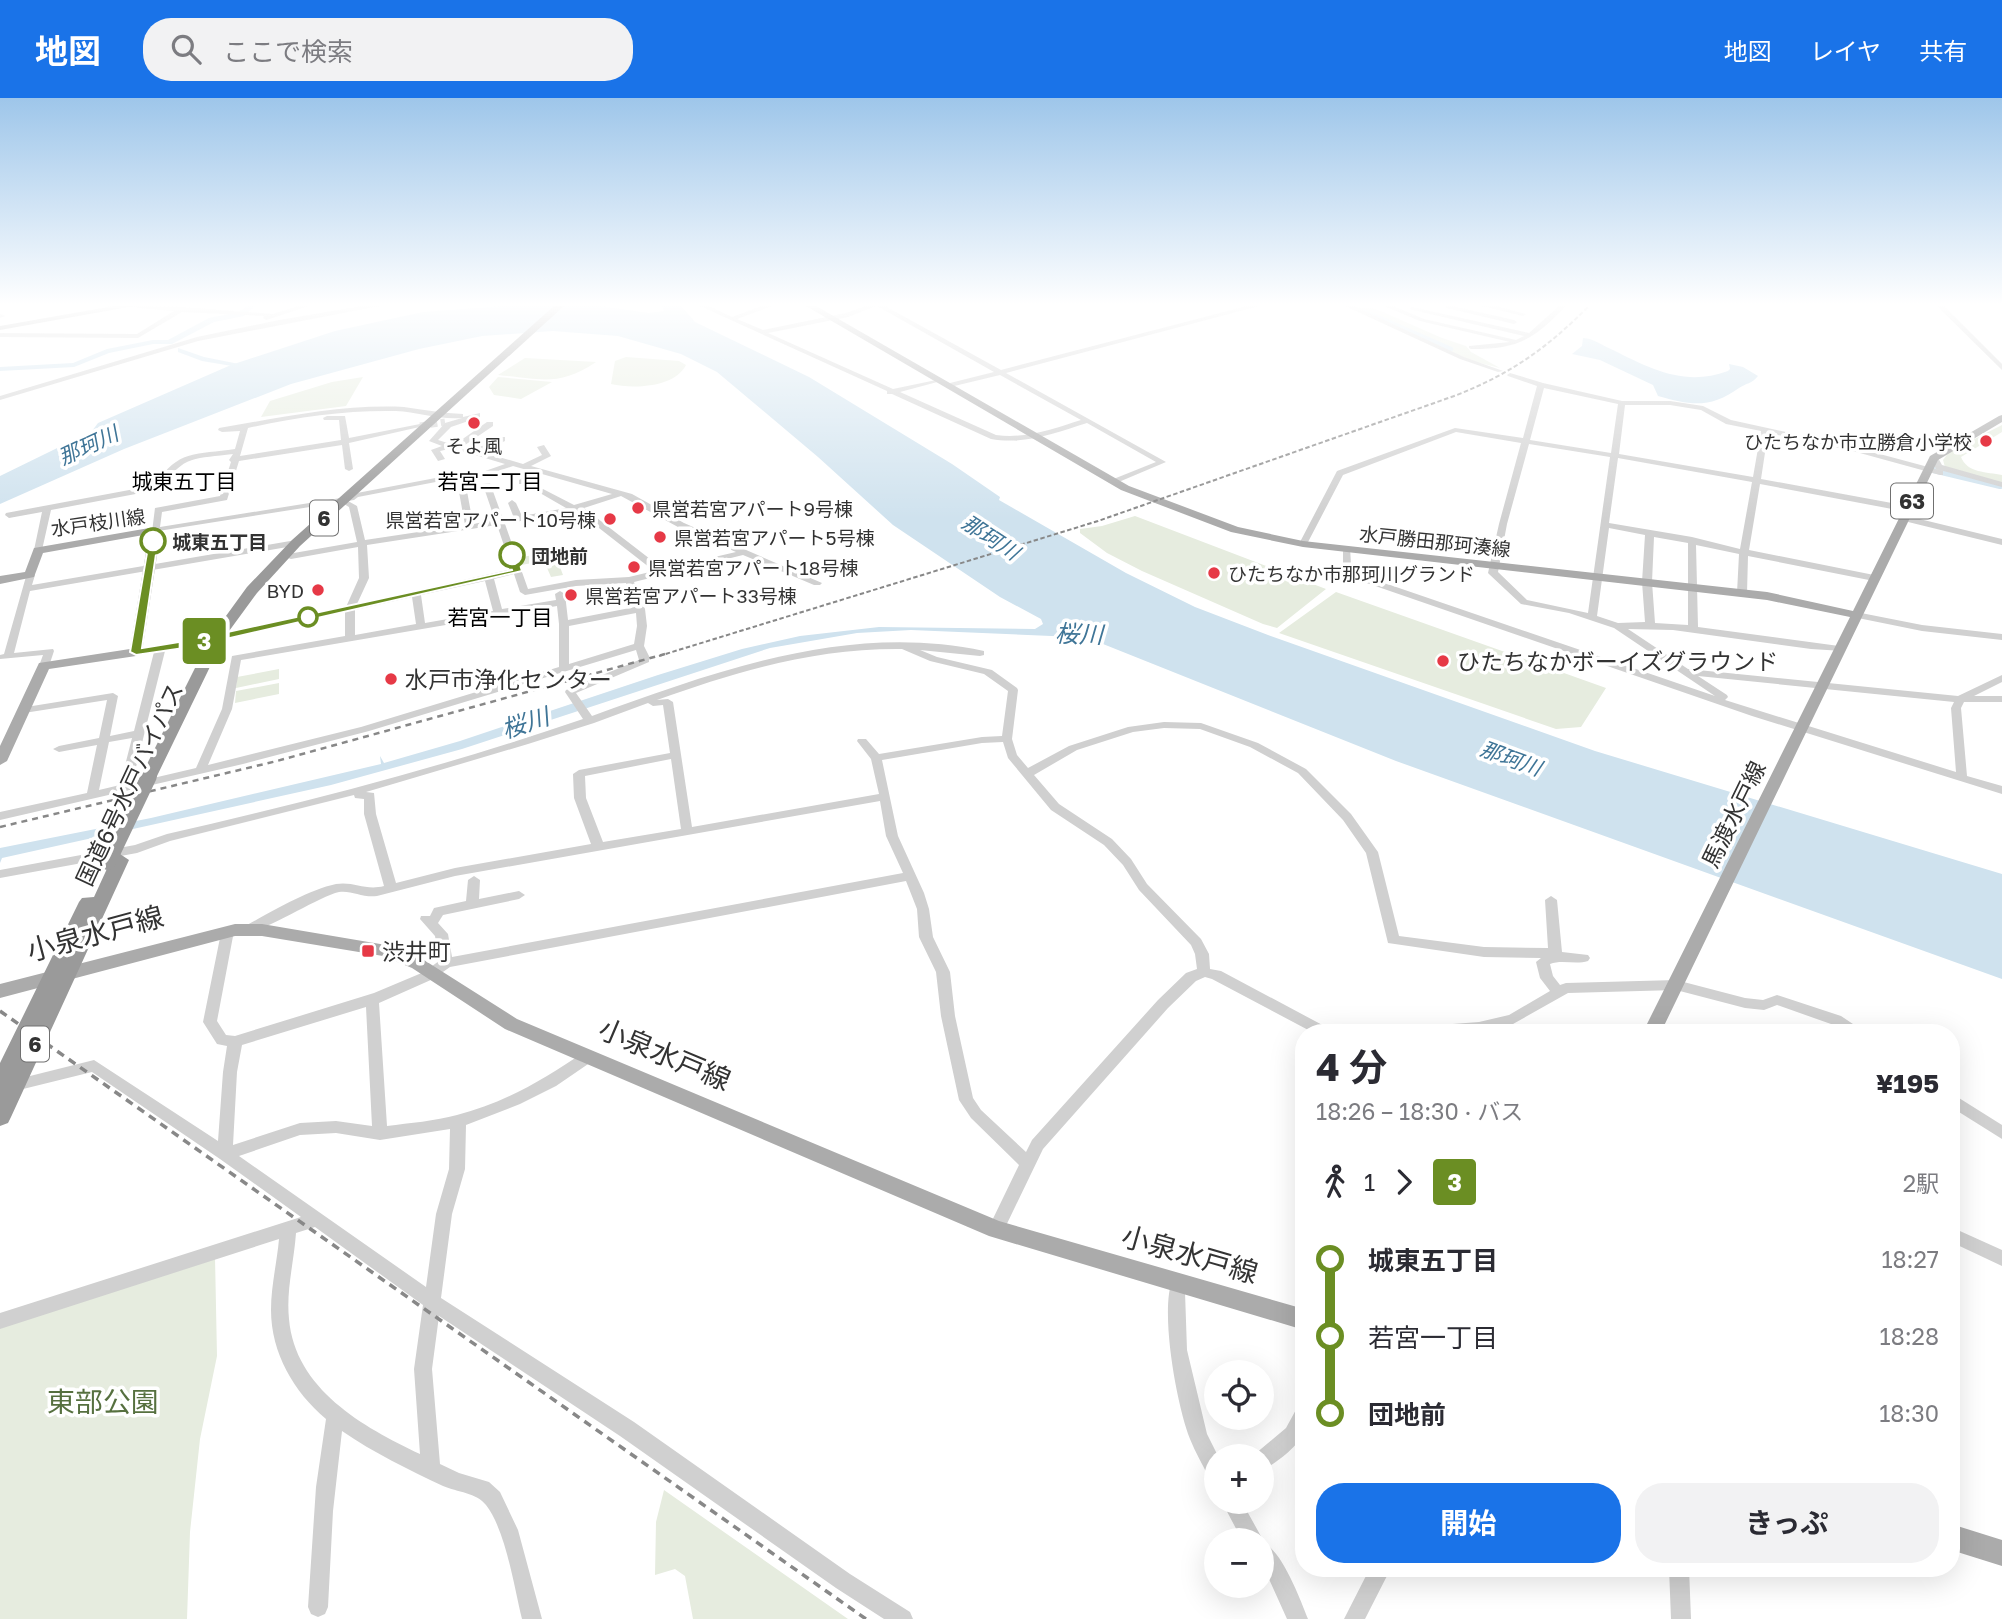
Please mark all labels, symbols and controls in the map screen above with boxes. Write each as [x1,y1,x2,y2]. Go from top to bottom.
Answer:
search box [143,18,633,81]
icon: search [167,30,205,68]
text: 地図 [35,31,101,70]
text: ここで検索 [223,36,353,67]
text: 地図 [1724,36,1772,65]
text: レイヤ [1810,36,1881,65]
text: 共有 [1919,36,1967,65]
marker: そよ風 [466,415,482,431]
water label: 那珂川 [54,419,124,470]
place label: ひたちなか市立勝倉小学校 [1744,430,1972,453]
marker: ひたちなか市立勝倉小学校 [1978,433,1994,449]
place label: そよ風 [445,434,503,457]
district label: 城東五丁目 [132,468,237,494]
district label: 若宮二丁目 [438,468,543,494]
road number: 63 [1891,484,1933,518]
place label: 県営若宮アパート9号棟 [652,497,853,520]
road number: 6 [310,500,338,536]
marker: 県営若宮アパート9号棟 [630,500,646,516]
street label: 水戸枝川線 [49,504,147,540]
place label: 県営若宮アパート10号棟 [385,508,596,531]
water label: 那珂川 [958,509,1026,566]
marker: 県営若宮アパート10号棟 [602,511,618,527]
street label: 水戸勝田那珂湊線 [1358,522,1512,560]
place label: 県営若宮アパート5号棟 [674,526,875,549]
marker: 城東五丁目 [140,528,166,554]
marker: 県営若宮アパート5号棟 [652,529,668,545]
place label: 城東五丁目 [172,530,267,553]
marker: 団地前 [499,542,525,568]
place label: 団地前 [531,544,588,567]
place label: 県営若宮アパート18号棟 [648,556,858,579]
marker: 県営若宮アパート18号棟 [626,559,642,575]
place label: ひたちなか市那珂川グランド [1228,562,1475,585]
marker: ひたちなか市那珂川グランド [1206,565,1222,581]
place label: BYD [267,579,304,602]
marker: BYD [310,582,326,598]
place label: 県営若宮アパート33号棟 [585,584,797,607]
marker: 県営若宮アパート33号棟 [563,587,579,603]
district label: 若宮一丁目 [448,604,553,630]
unlabelled marker [298,607,318,627]
line badge: 3 [181,618,227,664]
water label: 桜川 [1055,618,1106,648]
text: 3 [197,626,211,655]
place label: ひたちなかボーイズグラウンド [1457,647,1778,675]
marker: ひたちなかボーイズグラウンド [1435,653,1451,669]
place label: 水戸市浄化センター [405,665,612,693]
marker: 水戸市浄化センター [383,671,399,687]
street label: 国道6号水戸バイパス [70,678,188,890]
water label: 桜川 [498,700,555,743]
water label: 那珂川 [1477,735,1547,782]
street label: 馬渡水戸線 [1695,756,1771,872]
street label: 小泉水戸線 [23,899,167,967]
place label: 渋井町 [382,937,451,965]
marker: 渋井町 [360,943,376,959]
street label: 小泉水戸線 [594,1011,736,1097]
road number: 6 [21,1026,49,1062]
text: 4 分 [1316,1044,1387,1089]
text: ¥195 [1876,1068,1939,1099]
text: 18:26 – 18:30 · バス [1316,1097,1523,1125]
icon: walk [1316,1163,1354,1201]
icon: forward [1385,1163,1423,1201]
text: 3 [1447,1167,1462,1196]
text: 1 [1364,1168,1375,1196]
text: 2駅 [1903,1169,1939,1197]
street label: 小泉水戸線 [1118,1219,1262,1289]
text: 城東五丁目 [1368,1245,1498,1276]
text: 18:27 [1881,1245,1939,1273]
text: 若宮一丁目 [1368,1322,1498,1353]
text: 18:28 [1880,1322,1939,1350]
map controls [1204,1360,1274,1598]
button: locate [1204,1360,1274,1430]
park label: 東部公園 [47,1385,159,1418]
text: 団地前 [1368,1399,1446,1430]
text: 18:30 [1879,1399,1939,1427]
button: + [1204,1444,1274,1514]
button: 開始 [1316,1483,1621,1563]
button: きっぷ [1635,1483,1939,1563]
button: − [1204,1528,1274,1598]

